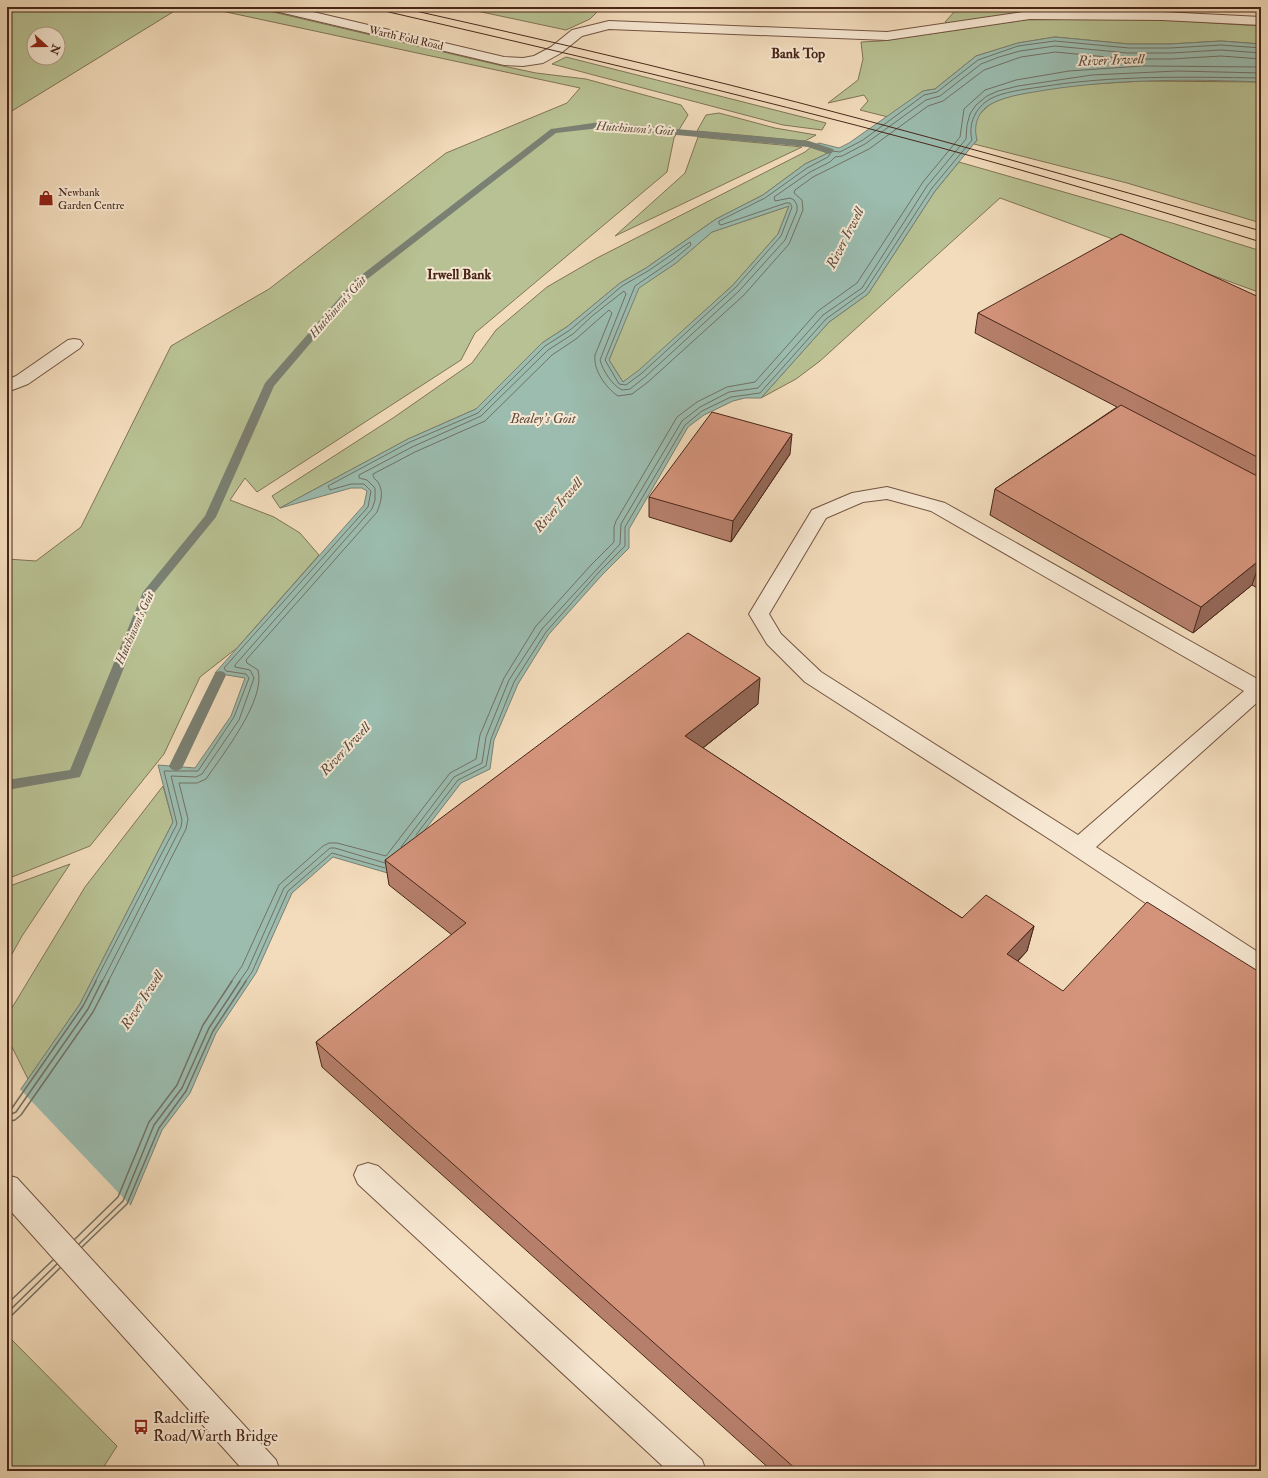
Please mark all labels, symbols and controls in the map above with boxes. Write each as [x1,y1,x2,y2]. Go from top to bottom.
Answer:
street label: Warth Fold Road [367,23,445,53]
north arrow [26,26,66,66]
text: N [47,42,63,57]
district label: Bank Top [771,45,825,63]
water label: River Irwell [1077,50,1146,70]
water label: Hutchinson's Goit [594,119,675,139]
place label: Newbank Garden Centre [58,186,125,212]
shop icon: Newbank Garden Centre [37,189,55,207]
water label: River Irwell [822,203,868,272]
district label: Irwell Bank [427,266,491,283]
water label: Hutchinson's Goit [306,272,370,342]
water label: Bealey's Goit [509,410,577,427]
water label: River Irwell [529,473,587,536]
water label: Hutchinson's Goit [112,589,158,668]
water label: River Irwell [315,718,375,780]
water label: River Irwell [116,966,168,1033]
place label: Radcliffe Road/Warth Bridge [153,1408,278,1446]
bus stop icon: Radcliffe Road/Warth Bridge [132,1418,150,1436]

